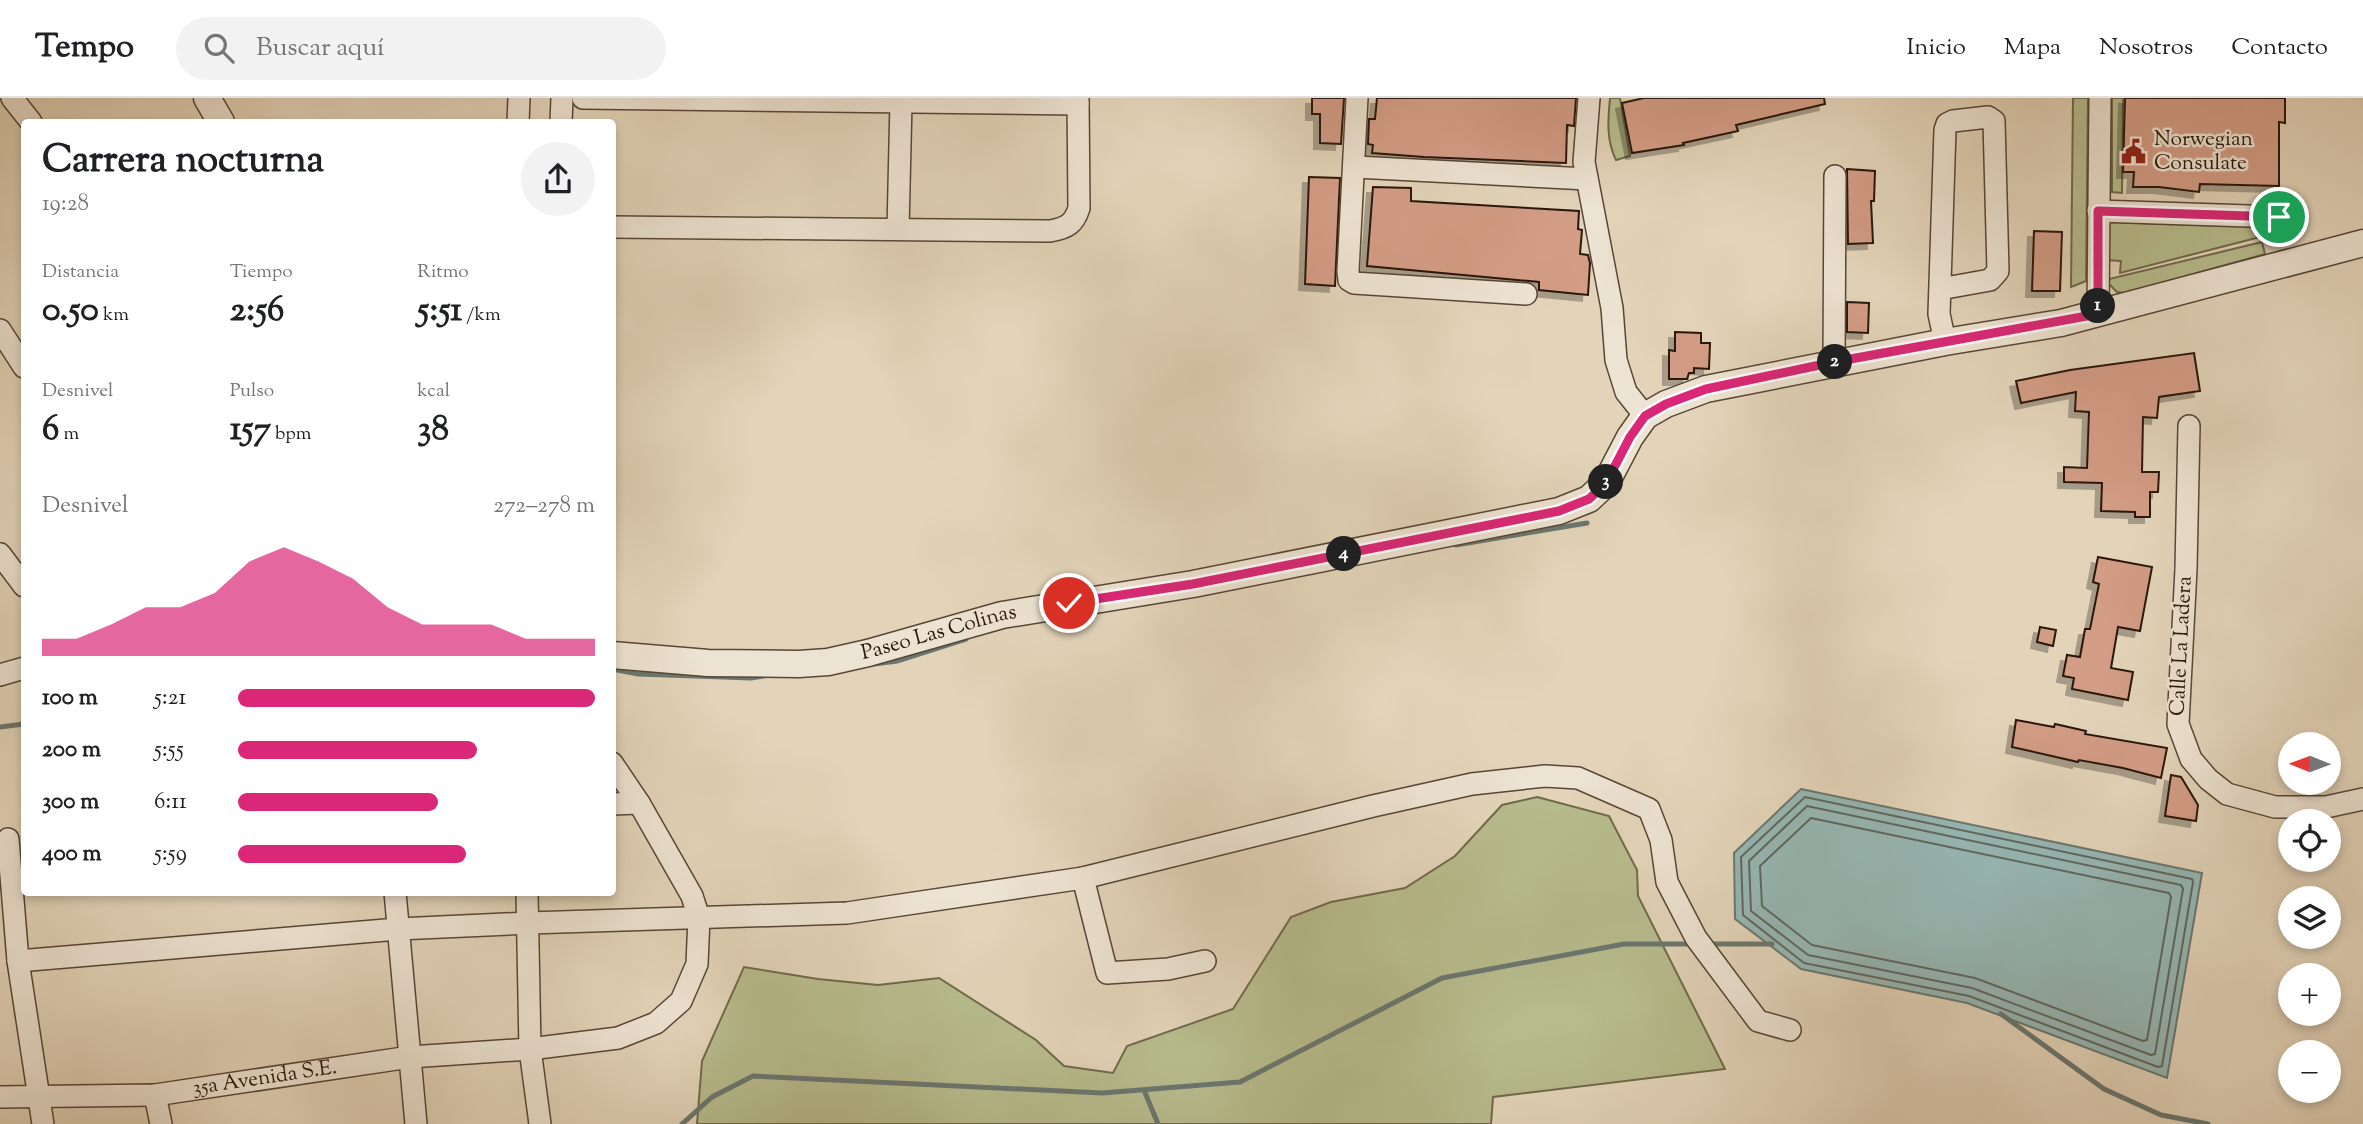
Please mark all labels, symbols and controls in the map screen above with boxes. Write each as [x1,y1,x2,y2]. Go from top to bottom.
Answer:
search box [176,17,666,80]
text: Tempo [35,24,134,72]
icon: search [200,29,238,67]
text: Buscar aquí [256,30,385,67]
text: Inicio [1906,31,1966,65]
text: Mapa [2004,31,2061,65]
text: Nosotros [2099,31,2193,65]
text: Contacto [2231,31,2328,65]
place label: Norwegian Consulate [2154,125,2253,179]
text: Carrera nocturna [42,135,324,189]
public building icon: Norwegian Consulate [2120,138,2148,166]
button: share [521,142,595,216]
pin [2249,187,2309,247]
text: 19:28 [42,188,89,221]
icon: arrive [2260,198,2298,236]
text: Distancia [42,259,119,286]
text: Tiempo [230,259,293,286]
text: Ritmo [417,259,469,286]
text: 0.50 [42,286,99,337]
text: 2:56 [230,286,285,337]
text: 5:51 [417,286,462,337]
pin: 1 [2080,288,2116,324]
text: 1 [2094,292,2101,319]
text: km [99,302,129,329]
text: /km [462,302,501,329]
pin: 2 [1818,344,1853,380]
text: 2 [1830,348,1839,375]
text: Desnivel [42,378,113,405]
text: Pulso [230,378,274,405]
text: kcal [417,378,450,405]
text: 6 [42,405,59,456]
text: 157 [230,405,271,456]
text: 38 [417,405,449,456]
text: m [59,421,79,448]
text: bpm [271,421,312,448]
pin: 3 [1588,464,1624,500]
text: 3 [1602,468,1609,495]
text: Desnivel [42,490,128,523]
text: 272–278 m [493,490,595,523]
pin: 4 [1326,536,1362,572]
text: 4 [1339,540,1348,567]
pin [1039,573,1099,633]
street label: Calle La Ladera [2163,575,2201,717]
icon: check [1050,584,1088,622]
street label: Paseo Las Colinas [858,598,1019,669]
text: 100 m [42,682,98,715]
text: 5:21 [154,682,186,715]
north arrow [2278,732,2342,794]
map controls [2278,732,2341,1103]
text: 200 m [42,734,101,767]
text: 5:55 [154,734,184,767]
text: 300 m [42,786,99,819]
text: 6:11 [154,786,187,819]
button: locate [2278,809,2341,872]
text: 400 m [42,838,102,871]
text: 5:59 [154,838,187,871]
button: layers [2278,886,2341,949]
button: + [2278,963,2341,1026]
button: − [2278,1040,2341,1103]
street label: 35a Avenida S.E. [191,1053,339,1104]

